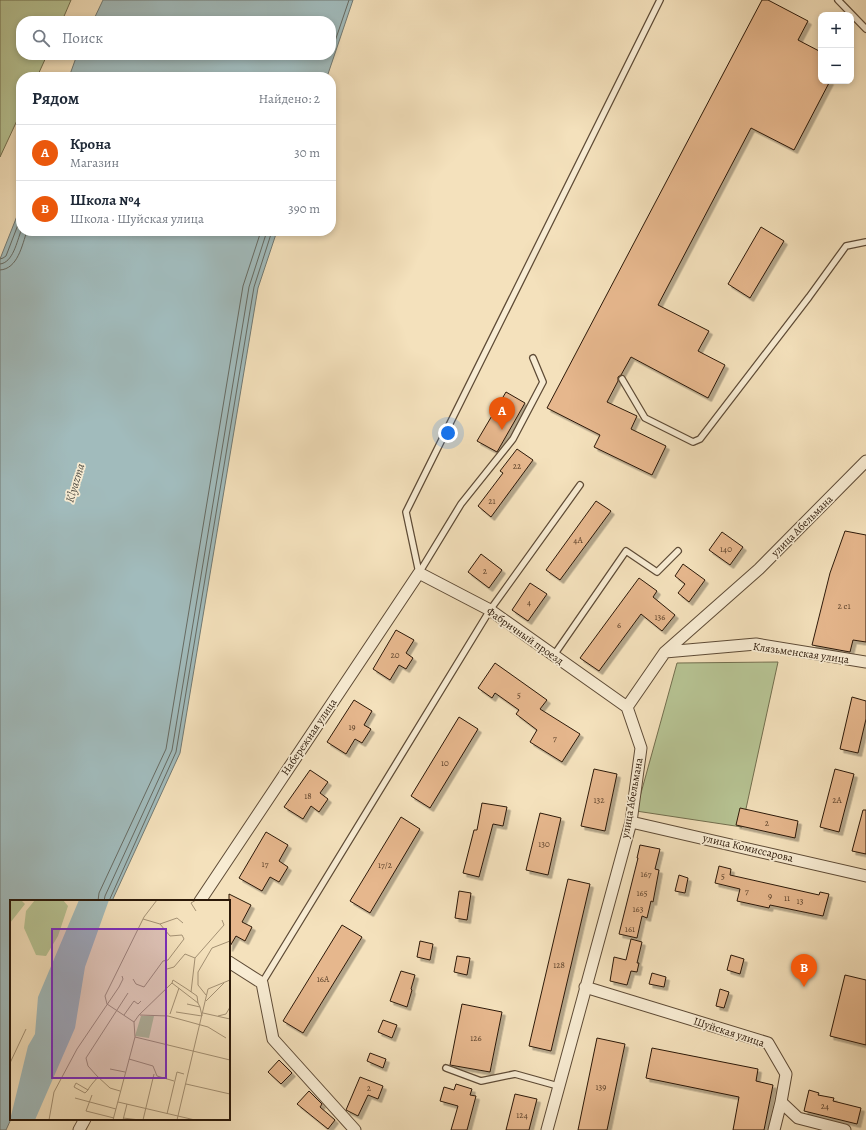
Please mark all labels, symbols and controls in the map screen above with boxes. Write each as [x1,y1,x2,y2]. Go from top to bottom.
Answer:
map controls [818,12,854,84]
button: + [818,12,854,48]
search box [16,16,336,60]
icon: search [30,27,52,49]
text: Поиск [62,28,103,48]
button: − [818,48,854,84]
text: Рядом [32,87,79,110]
text: Найдено: 2 [259,90,320,107]
text: Крона [70,134,111,154]
text: A [41,144,49,161]
text: 30 m [294,144,320,161]
text: Магазин [70,154,119,171]
text: Школа №4 [70,190,141,210]
text: B [41,200,49,217]
text: 390 m [288,200,320,217]
text: Школа · Шуйская улица [70,210,204,227]
pin: A [489,397,515,430]
your location [438,423,458,443]
house number: 22 [513,460,522,472]
water label: Klyazma [62,461,89,504]
street label: улица Абельмана [767,491,837,561]
house number: 21 [488,495,496,507]
house number: 4А [573,534,583,546]
house number: 140 [720,543,732,555]
house number: 2 [483,565,488,577]
house number: 4 [527,596,531,608]
house number: 2 с1 [837,600,851,612]
street label: Фабричный проезд [483,604,567,669]
house number: 136 [655,611,665,623]
house number: 6 [617,619,621,631]
street label: Клязьменская улица [752,639,851,667]
house number: 20 [390,649,400,661]
house number: 5 [517,689,521,701]
street label: Набережная улица [278,695,341,778]
house number: 19 [348,721,356,733]
house number: 7 [553,732,557,744]
street label: улица Абельмана [617,756,647,840]
house number: 10 [441,757,449,769]
house number: 18 [304,790,312,802]
house number: 132 [593,794,605,806]
house number: 2А [832,794,843,806]
house number: 2 [765,817,770,829]
street label: улица Комиссарова [700,830,796,866]
house number: 130 [538,838,550,850]
house number: 17 [262,858,269,870]
house number: 17/2 [378,859,393,871]
house number: 167 [640,868,652,880]
house number: 5 [721,870,725,882]
house number: 7 [745,885,749,897]
house number: 165 [636,887,648,899]
house number: 9 [768,890,772,902]
house number: 11 [784,892,790,904]
house number: 13 [797,895,804,907]
inset map [10,900,230,1120]
house number: 163 [633,903,644,915]
house number: 161 [625,923,635,935]
pin: B [791,954,817,987]
house number: 128 [553,959,565,971]
house number: 16А [317,973,330,985]
street label: Шуйская улица [692,1013,767,1051]
house number: 126 [470,1032,482,1044]
house number: 139 [596,1081,606,1093]
house number: 2 [367,1082,372,1094]
house number: 24 [821,1100,829,1112]
house number: 124 [516,1109,528,1121]

